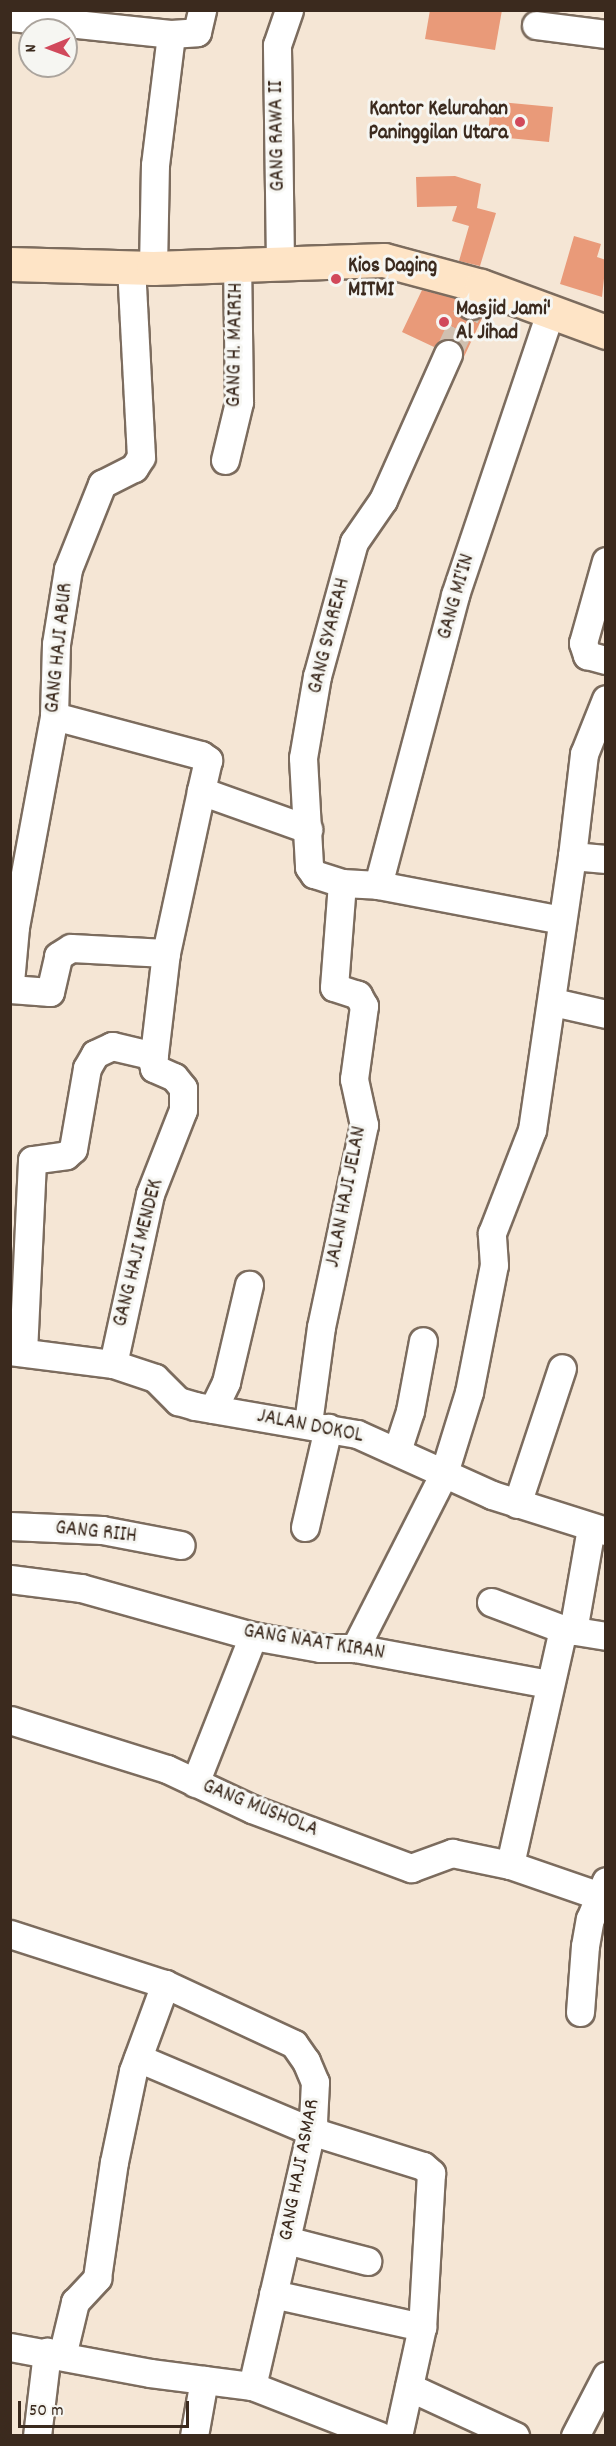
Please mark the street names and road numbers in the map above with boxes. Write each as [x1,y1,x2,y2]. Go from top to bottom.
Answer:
street label: GANG RAWA II [264,80,292,192]
street label: GANG H. MAIRIH [222,282,250,408]
street label: GANG MI'IN [433,551,481,643]
street label: GANG SYAREAH [303,576,357,696]
street label: GANG HAJI ABUR [41,582,79,714]
street label: JALAN HAJI JELAN [321,1124,373,1270]
street label: GANG HAJI MENDEK [108,1177,170,1329]
street label: JALAN DOKOL [255,1404,365,1450]
street label: GANG RIIH [54,1516,138,1550]
street label: GANG NAAT KIRAN [242,1619,386,1667]
street label: GANG MUSHOLA [199,1774,321,1844]
street label: GANG HAJI ASMAR [274,2097,326,2243]

